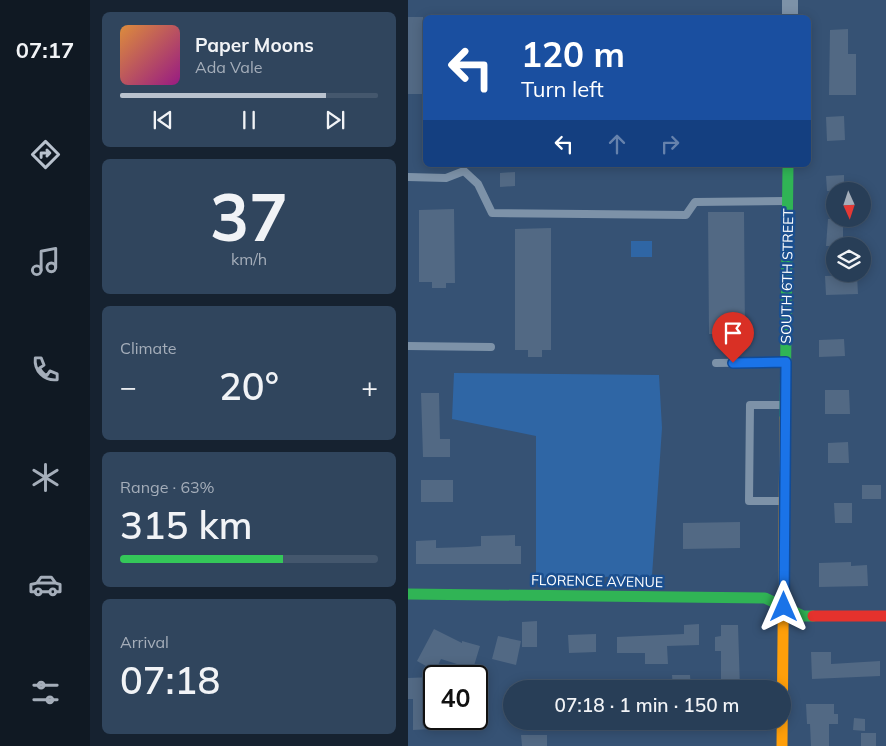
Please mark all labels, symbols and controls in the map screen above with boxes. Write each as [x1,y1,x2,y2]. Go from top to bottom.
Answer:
text: 120 m [521,32,625,76]
text: Paper Moons [195,33,314,57]
icon: left [438,35,503,100]
text: 07:17 [16,36,74,64]
text: Ada Vale [195,57,262,77]
text: Turn left [521,75,604,103]
icon: previous [149,106,177,134]
icon: pause [235,106,263,134]
icon: next [321,106,349,134]
icon: left [550,130,578,158]
icon: ahead [603,130,631,158]
icon: right [656,130,684,158]
icon: directions [28,137,63,172]
text: 37 [210,176,288,257]
north arrow [826,182,870,228]
map controls [826,182,871,282]
street label: SOUTH 6TH STREET [777,208,797,344]
button: layers [826,237,871,282]
icon: music [28,244,63,279]
text: km/h [231,249,267,269]
pin [712,312,754,363]
icon: arrive [719,319,747,347]
text: Climate [120,338,176,358]
icon: phone [28,352,63,387]
text: 20° [219,362,279,410]
text: − [120,369,137,404]
text: + [361,369,378,404]
icon: climate [28,460,63,495]
text: Range · 63% [120,477,215,497]
text: 315 km [120,501,253,549]
icon: car [28,567,63,602]
street label: FLORENCE AVENUE [531,571,663,591]
position arrow [757,580,809,632]
text: Arrival [120,632,169,652]
text: 07:18 [120,656,220,704]
speed limit sign: 40 [423,665,488,730]
icon: filters [28,675,63,710]
text: 07:18 · 1 min · 150 m [554,693,740,717]

